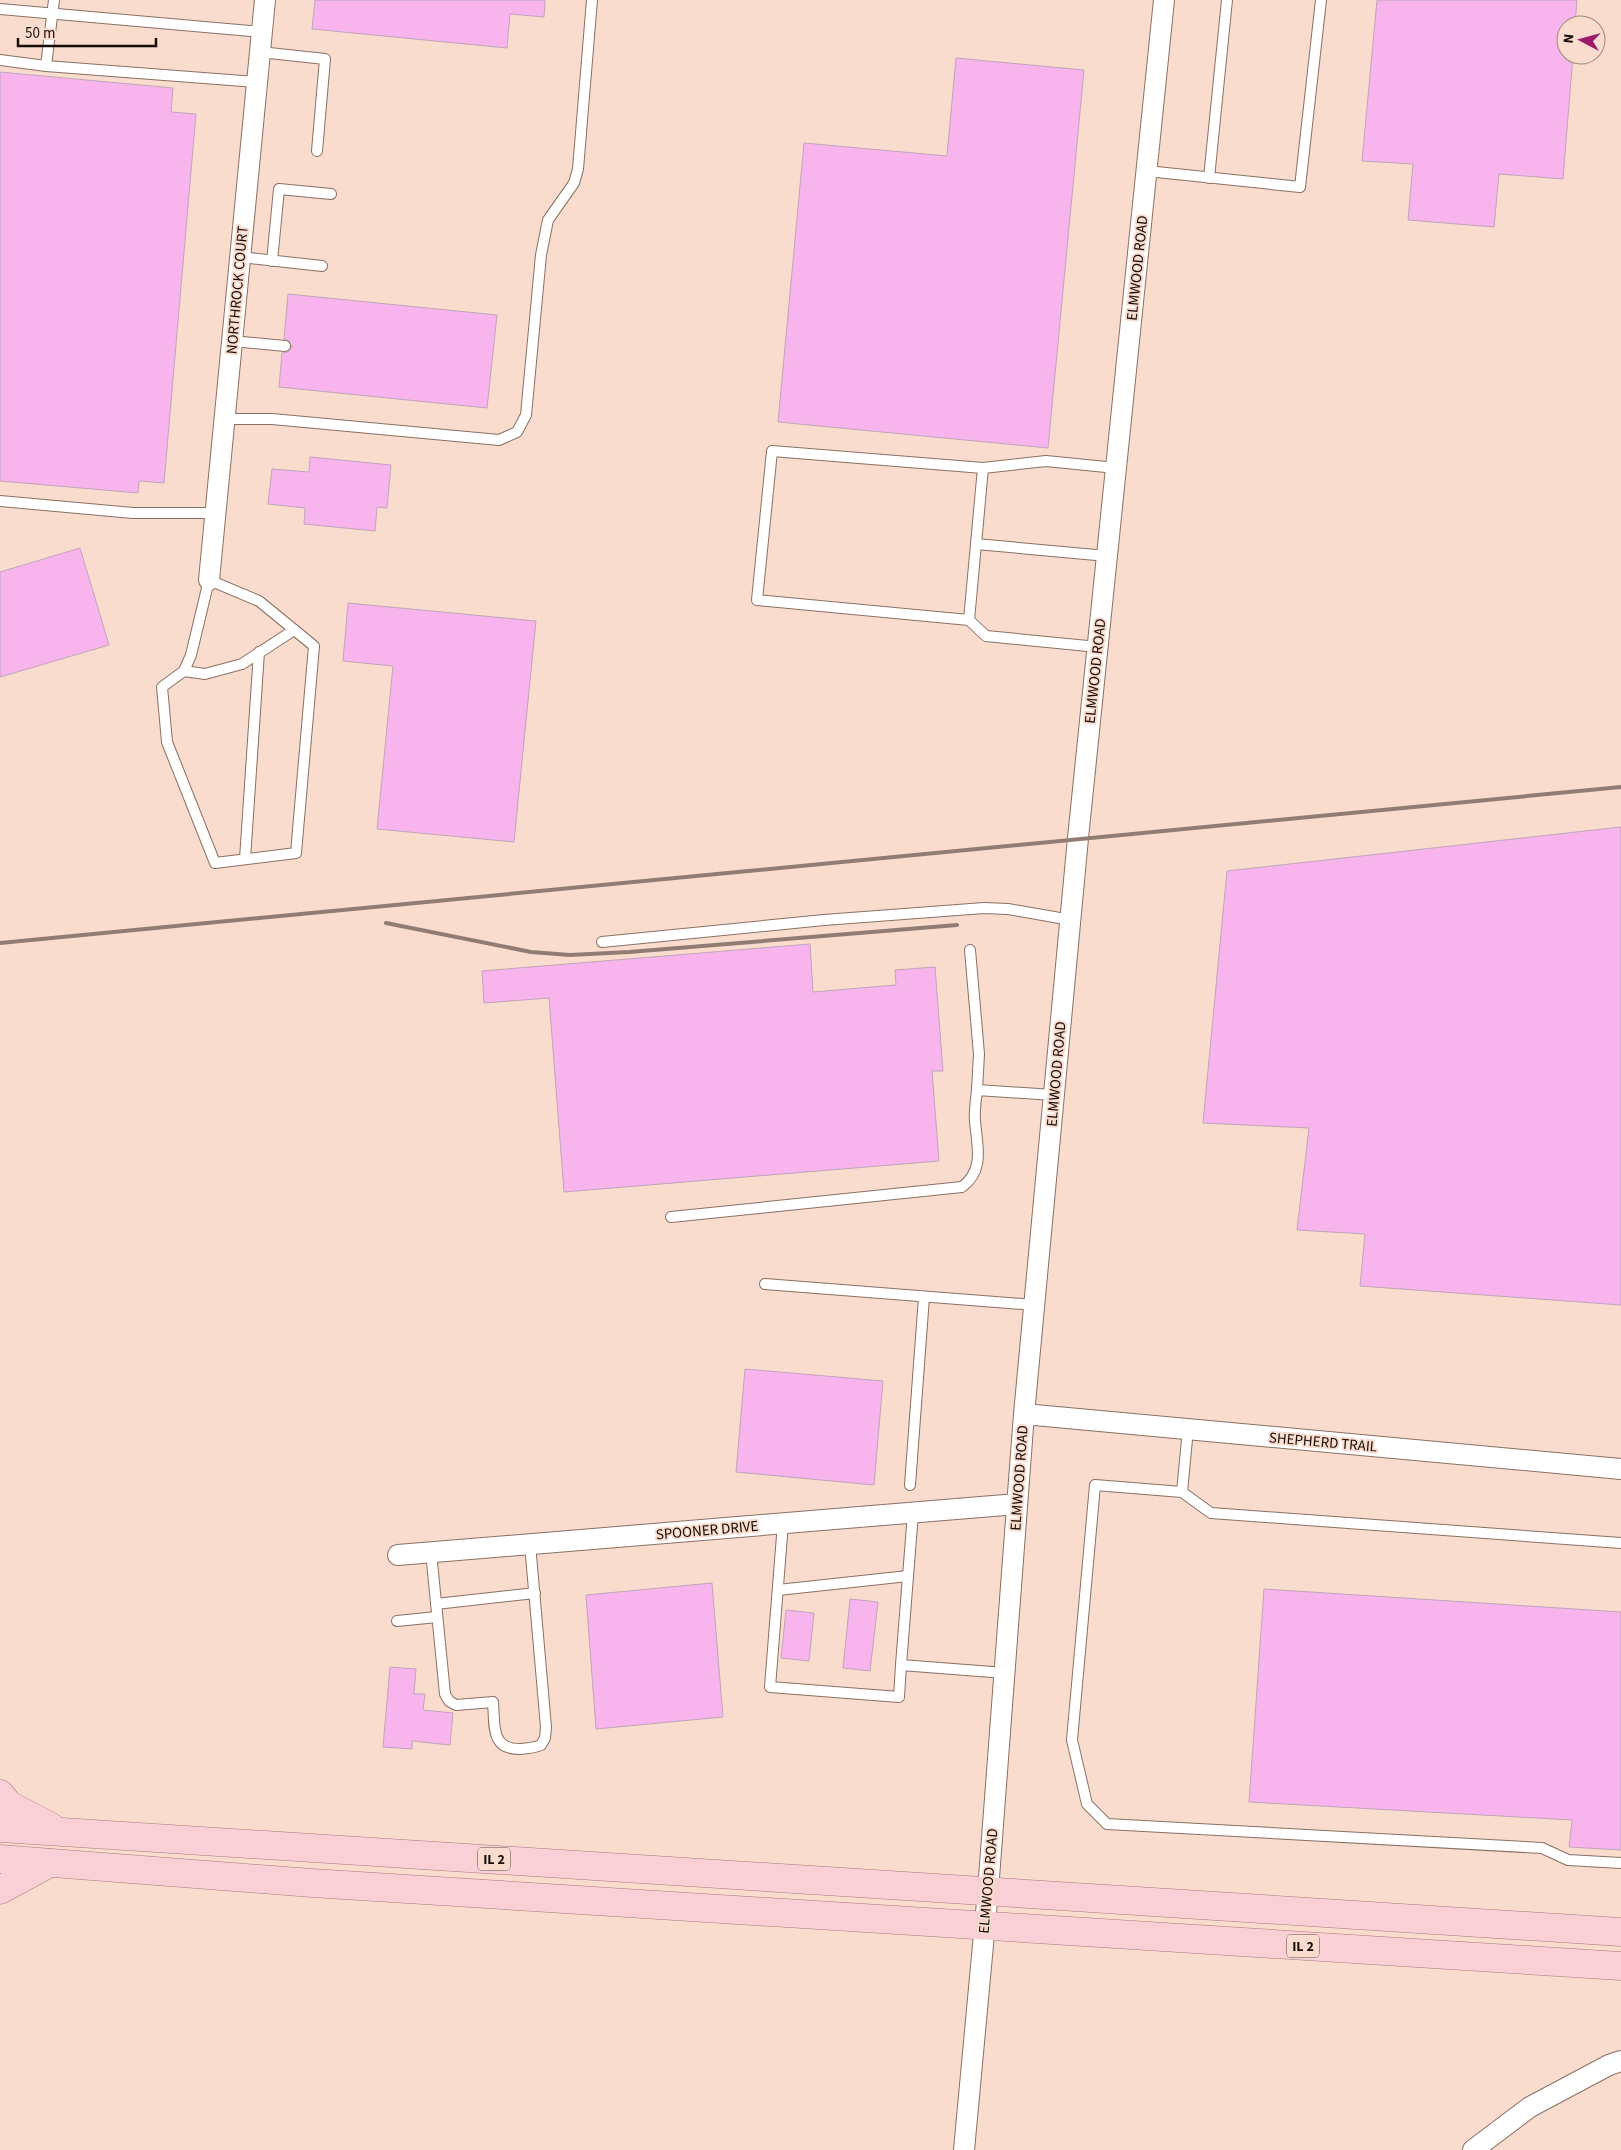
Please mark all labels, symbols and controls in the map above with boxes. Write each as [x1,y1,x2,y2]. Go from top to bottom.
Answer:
scale bar [18,15,155,47]
north arrow [1556,15,1606,65]
text: 50 m [25,23,55,44]
text: N [1559,33,1579,44]
street label: ELMWOOD ROAD [1122,214,1153,322]
street label: NORTHROCK COURT [221,225,254,355]
street label: ELMWOOD ROAD [1080,617,1111,725]
street label: ELMWOOD ROAD [1041,1021,1072,1128]
street label: ELMWOOD ROAD [1005,1425,1034,1531]
street label: SHEPHERD TRAIL [1268,1427,1378,1458]
street label: SPOONER DRIVE [655,1516,759,1545]
street label: ELMWOOD ROAD [973,1828,1004,1935]
road number: IL 2 [478,1848,510,1870]
road number: IL 2 [1287,1934,1319,1958]

